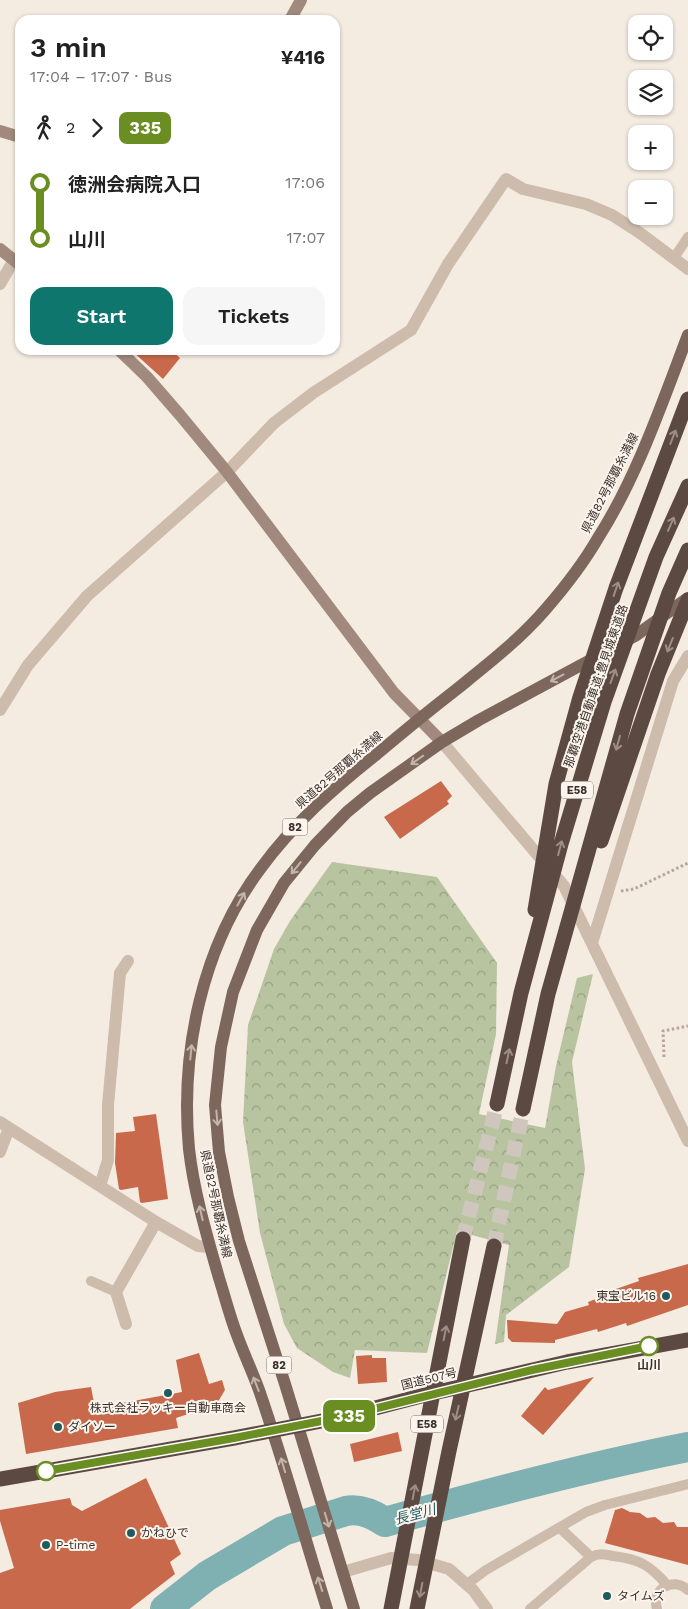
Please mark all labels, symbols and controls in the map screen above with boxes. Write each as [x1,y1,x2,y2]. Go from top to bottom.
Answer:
map controls [628,15,673,225]
button: locate [628,15,673,60]
text: 3 min [30,31,107,64]
text: ¥416 [281,46,325,69]
text: 17:04 – 17:07 · Bus [30,67,172,86]
button: layers [628,70,673,115]
icon: walk [30,114,58,142]
icon: forward [83,114,111,142]
text: 335 [129,117,161,138]
text: 2 [66,118,75,137]
button: + [628,125,673,170]
text: 徳洲会病院入口 [68,173,201,196]
text: 17:06 [285,173,325,192]
button: − [628,180,673,225]
text: 山川 [68,228,106,251]
text: 17:07 [286,228,325,247]
button: Start [30,287,173,345]
button: Tickets [183,287,325,345]
one-way arrow [669,430,678,445]
street label: 県道82号那覇糸満線 [579,431,641,535]
one-way arrow [667,517,676,532]
one-way arrow [611,581,621,597]
street label: 那覇空港自動車道;豊見城東道路 [561,603,631,769]
one-way arrow [665,637,674,652]
one-way arrow [609,669,618,684]
one-way arrow [550,674,565,683]
street label: 県道82号那覇糸満線 [293,729,385,811]
one-way arrow [613,735,623,751]
one-way arrow [410,755,424,765]
road number: E58 [561,782,593,798]
road number: 82 [282,819,308,836]
one-way arrow [556,840,566,856]
one-way arrow [291,861,302,874]
one-way arrow [237,892,247,907]
one-way arrow [186,1044,196,1060]
one-way arrow [503,1049,513,1065]
one-way arrow [212,1109,221,1125]
street label: 県道82号那覇糸満線 [198,1149,234,1259]
one-way arrow [196,1206,205,1222]
place label: 東宝ビル16 [596,1289,656,1303]
marker: 東宝ビル16 [660,1290,672,1302]
one-way arrow [440,1325,450,1341]
marker: 山川 [639,1336,659,1356]
road number: 82 [266,1356,292,1374]
place label: 山川 [637,1358,661,1372]
street label: 国道507号 [400,1365,458,1393]
one-way arrow [251,1377,260,1393]
marker: 株式会社ラッキー自動車商会 [162,1387,174,1399]
line badge: 335 [320,1400,378,1432]
place label: 株式会社ラッキー自動車商会 [90,1401,246,1415]
text: 335 [333,1405,365,1426]
one-way arrow [452,1405,461,1421]
road number: E58 [411,1416,443,1432]
place label: ダイソー [68,1420,116,1434]
marker: ダイソー [52,1421,64,1433]
one-way arrow [277,1457,287,1473]
unlabelled marker [36,1461,56,1481]
one-way arrow [409,1485,419,1501]
water label: 長堂川 [393,1500,439,1527]
one-way arrow [323,1511,333,1527]
place label: かねひで [141,1526,189,1540]
marker: かねひで [125,1527,137,1539]
place label: P-time [56,1538,95,1552]
marker: P-time [40,1539,52,1551]
one-way arrow [314,1576,324,1592]
one-way arrow [416,1581,425,1597]
place label: タイムズ [617,1589,665,1603]
marker: タイムズ [601,1590,613,1602]

